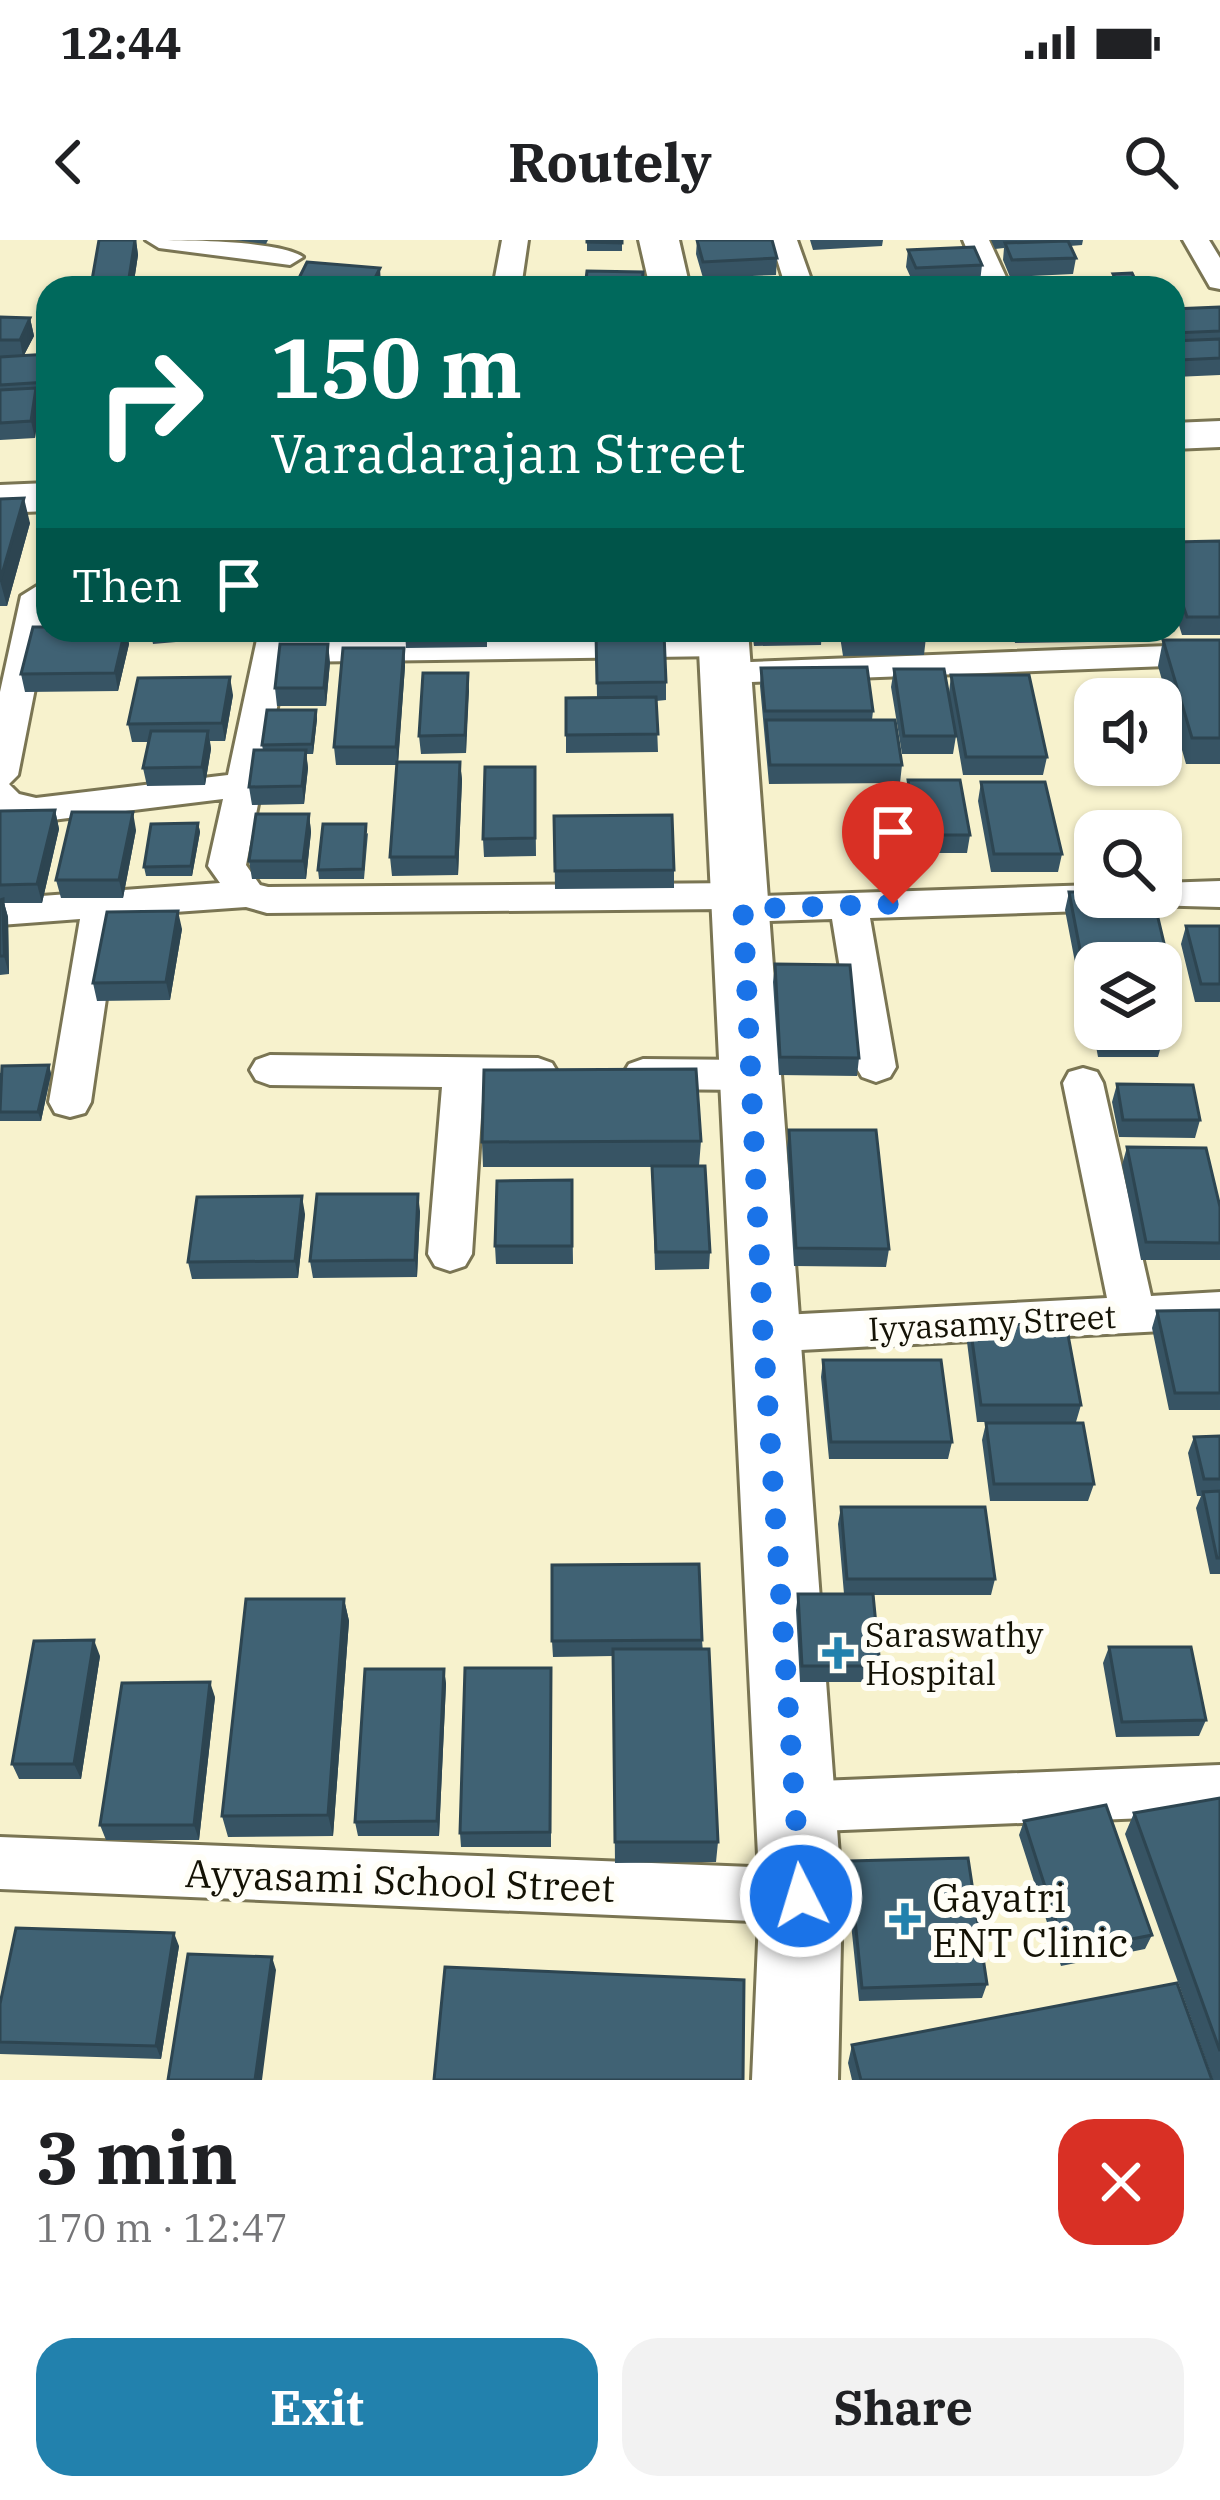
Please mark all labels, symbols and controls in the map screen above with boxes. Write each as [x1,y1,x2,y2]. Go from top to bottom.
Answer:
text: 12:44 [60,13,182,71]
text: Routely [508,127,712,197]
icon: back [36,129,102,195]
icon: search [1118,129,1184,195]
text: 150 m [270,312,522,421]
icon: right [72,324,228,480]
text: Varadarajan Street [270,418,746,488]
icon: arrive [206,552,272,618]
text: Then [72,556,182,614]
map controls [1074,678,1182,1050]
button: sound [1074,678,1182,786]
pin [842,781,944,904]
icon: arrive [860,799,926,865]
button: search [1074,810,1182,918]
button: layers [1074,942,1182,1050]
street label: Iyyasamy Street [867,1294,1117,1350]
place label: Saraswathy Hospital [865,1613,1044,1694]
marker: Saraswathy Hospital [822,1637,854,1669]
position arrow [738,1833,864,1959]
street label: Ayyasami School Street [184,1847,616,1913]
place label: Gayatri ENT Clinic [932,1872,1128,1968]
marker: Gayatri ENT Clinic [889,1903,921,1935]
text: 3 min [36,2110,238,2204]
button: close [1058,2119,1184,2245]
text: 170 m · 12:47 [36,2202,288,2253]
button: Exit [36,2338,598,2476]
button: Share [622,2338,1184,2476]

